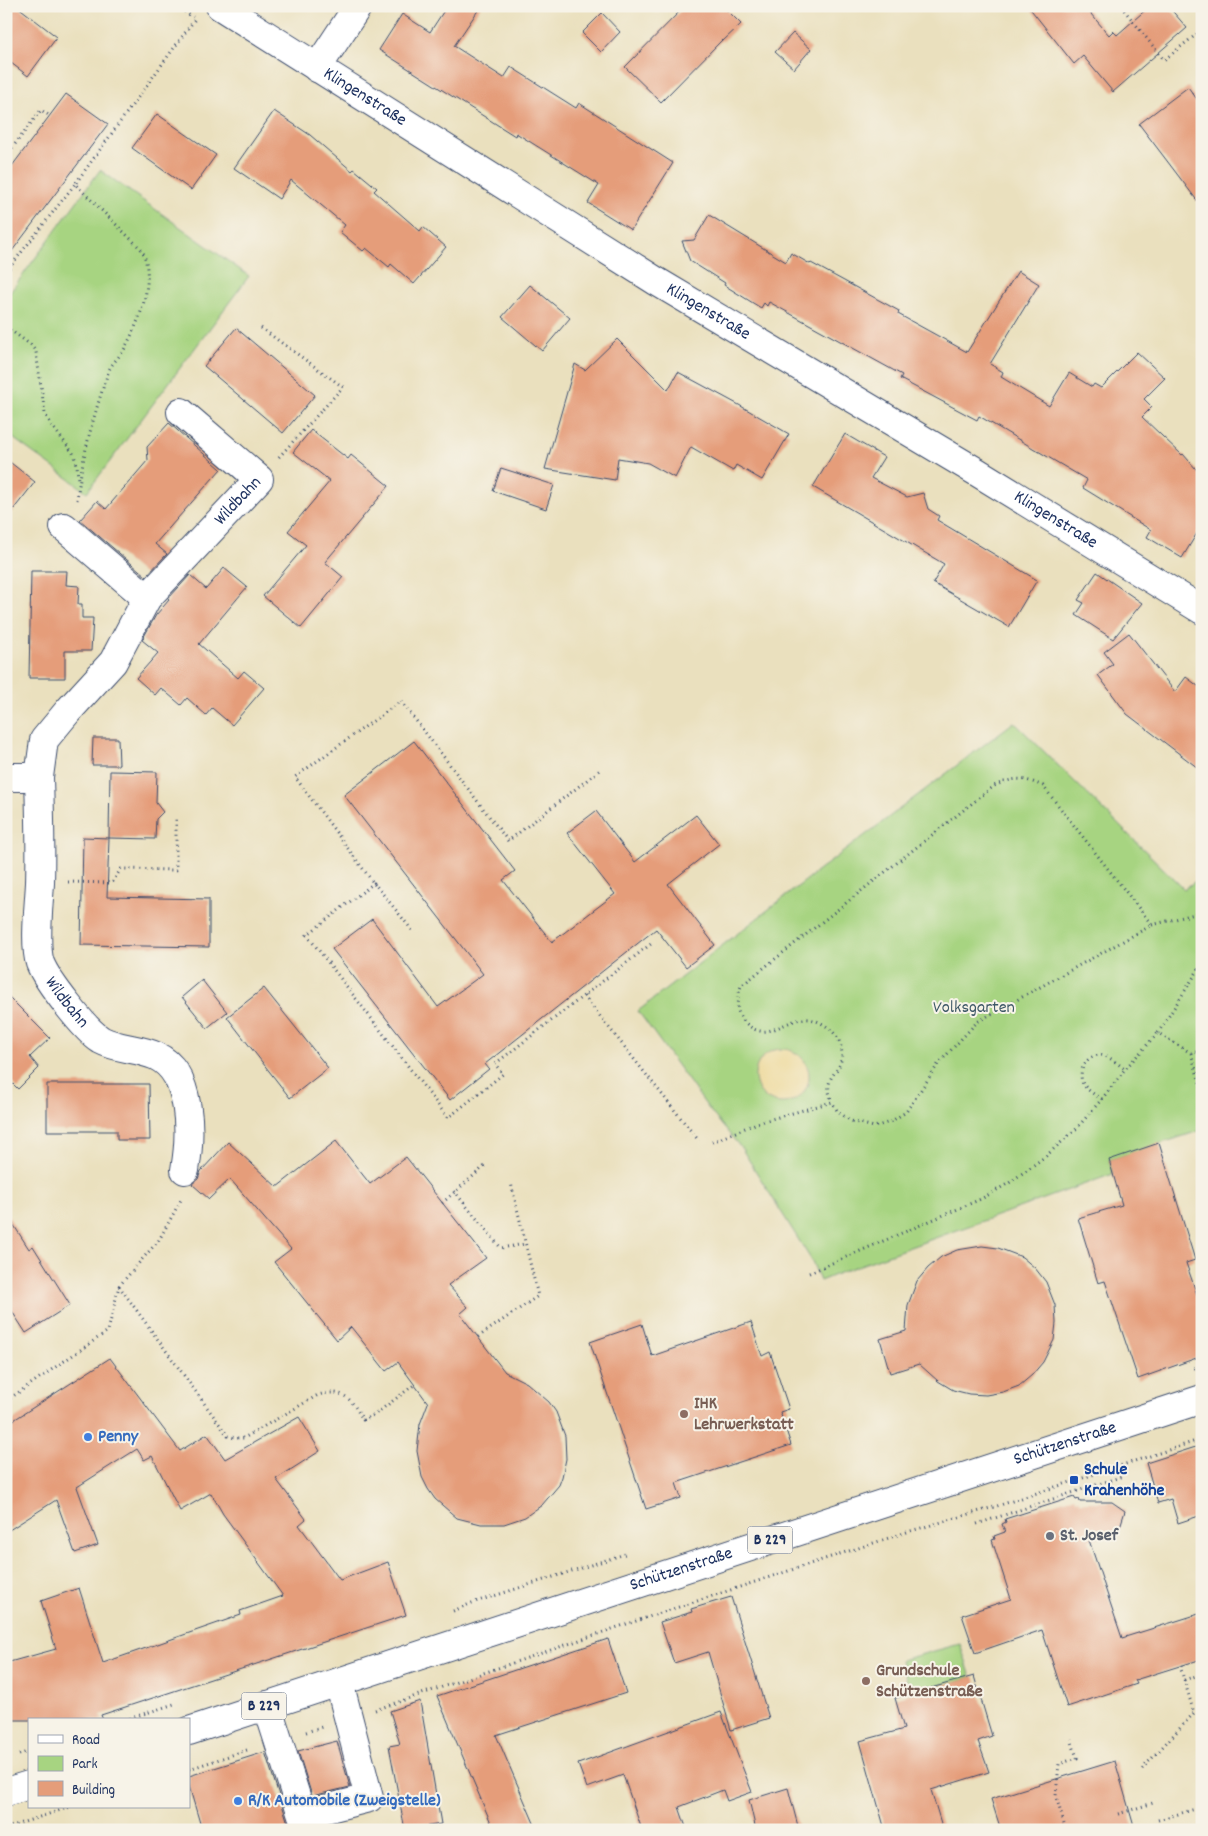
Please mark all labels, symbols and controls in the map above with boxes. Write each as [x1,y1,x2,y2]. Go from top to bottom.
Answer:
street label: Klingenstraße [318,62,411,133]
street label: Klingenstraße [661,277,755,347]
street label: Wildbahn [209,471,268,531]
street label: Klingenstraße [1009,485,1102,555]
street label: Wildbahn [38,972,94,1034]
park label: Volksgarten [933,996,1015,1021]
place label: IHK Lehrwerkstatt [694,1392,794,1438]
marker: IHK Lehrwerkstatt [678,1408,690,1420]
street label: Schützenstraße [1010,1415,1120,1472]
place label: Penny [98,1425,139,1450]
marker: Penny [82,1431,94,1443]
place label: Schule Krahenhöhe [1084,1458,1164,1504]
marker: Schule Krahenhöhe [1068,1474,1080,1486]
place label: St. Josef [1060,1524,1120,1549]
road number: B 229 [748,1526,792,1554]
marker: St. Josef [1044,1530,1056,1542]
street label: Schützenstraße [627,1541,736,1598]
place label: Grundschule Schützenstraße [876,1659,983,1705]
marker: Grundschule Schützenstraße [860,1675,872,1687]
road number: B 229 [242,1692,286,1720]
legend [28,1718,190,1808]
text: Road [72,1730,100,1752]
text: Park [72,1754,98,1776]
text: Building [72,1780,115,1802]
place label: R/K Automobile (Zweigstelle) [248,1789,441,1814]
marker: R/K Automobile (Zweigstelle) [232,1795,244,1807]

